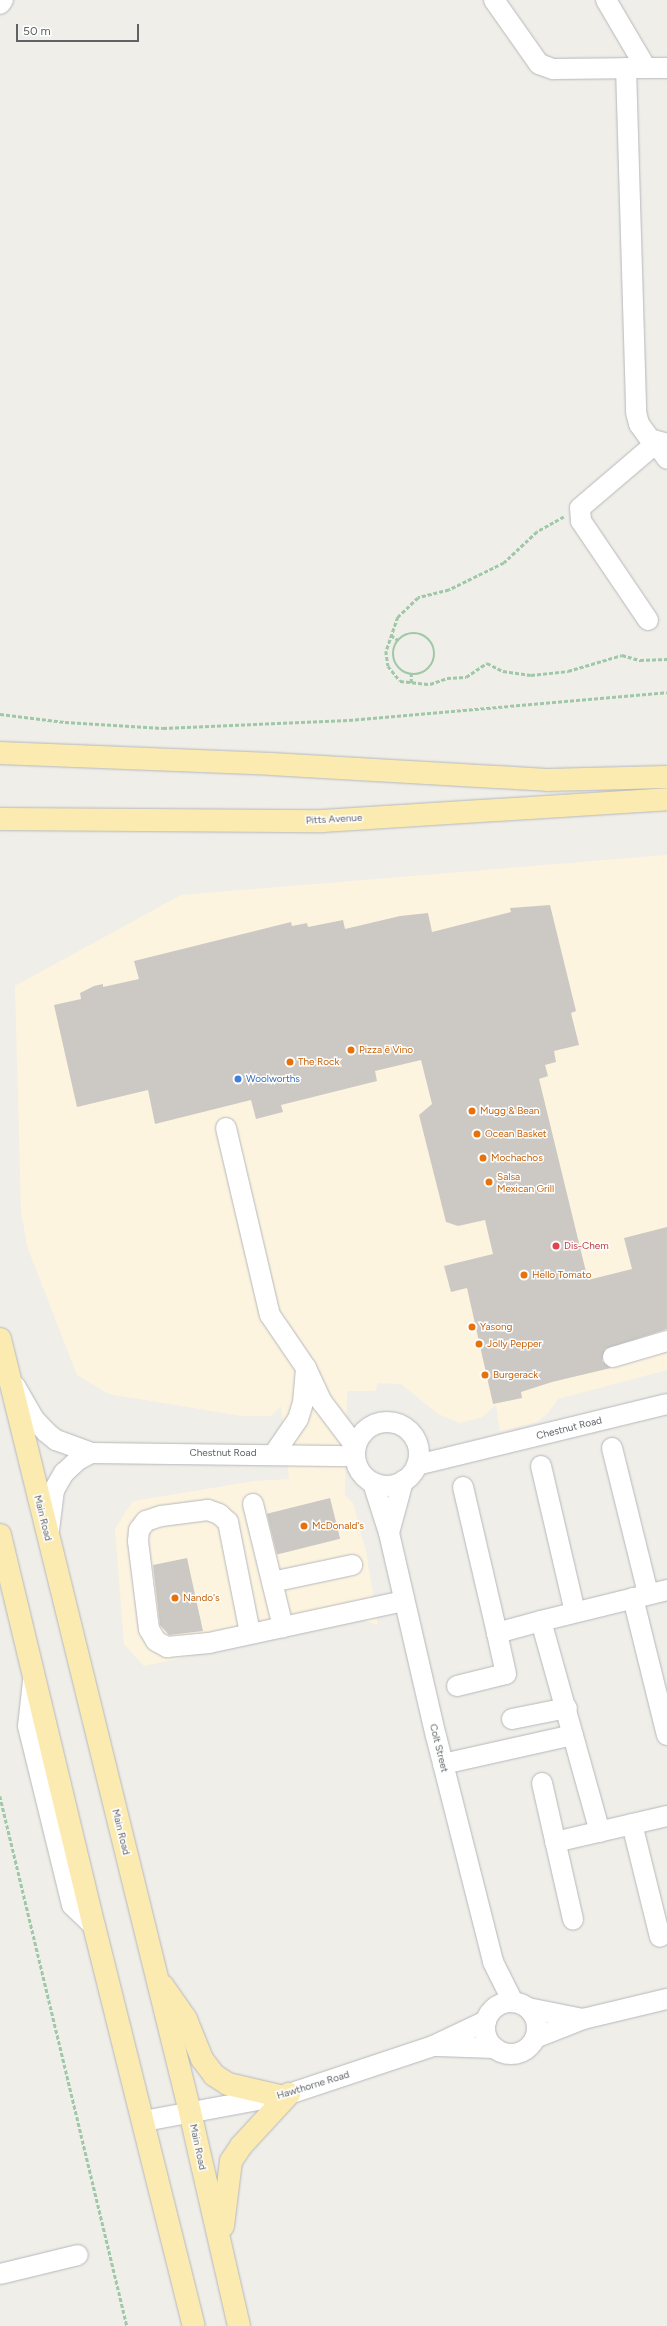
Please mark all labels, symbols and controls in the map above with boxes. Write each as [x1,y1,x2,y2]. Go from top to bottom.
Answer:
scale bar [18,16,141,42]
text: 50 m [23,24,51,38]
street label: Pitts Avenue [305,812,363,826]
place label: Pizza ē Vino [359,1044,413,1056]
marker: Pizza ē Vino [346,1045,356,1055]
place label: The Rock [298,1056,339,1068]
marker: The Rock [285,1057,295,1067]
place label: Woolworths [246,1073,300,1085]
marker: Woolworths [233,1074,243,1084]
place label: Mugg & Bean [480,1105,539,1117]
marker: Mugg & Bean [467,1106,477,1116]
place label: Ocean Basket [485,1128,547,1140]
marker: Ocean Basket [472,1129,482,1139]
place label: Mochachos [491,1152,543,1164]
marker: Mochachos [478,1153,488,1163]
place label: Salsa Mexican Grill [497,1170,554,1194]
marker: Salsa Mexican Grill [484,1177,494,1187]
place label: Dis-Chem [564,1240,609,1252]
marker: Dis-Chem [551,1241,561,1251]
place label: Hello Tomato [532,1269,592,1281]
marker: Hello Tomato [519,1270,529,1280]
place label: Yasong [480,1321,512,1333]
marker: Yasong [467,1322,477,1332]
place label: Jolly Pepper [487,1338,542,1350]
marker: Jolly Pepper [474,1339,484,1349]
place label: Burgerack [493,1369,538,1381]
marker: Burgerack [480,1370,490,1380]
street label: Chestnut Road [535,1414,603,1442]
street label: Chestnut Road [189,1447,257,1459]
street label: Main Road [31,1494,55,1542]
place label: McDonald's [312,1520,364,1532]
marker: McDonald's [299,1521,309,1531]
place label: Nando's [183,1592,220,1604]
marker: Nando's [170,1593,180,1603]
street label: Colt Street [427,1723,451,1773]
street label: Main Road [109,1808,133,1856]
street label: Hawthorne Road [275,2068,351,2102]
street label: Main Road [187,2123,209,2171]

